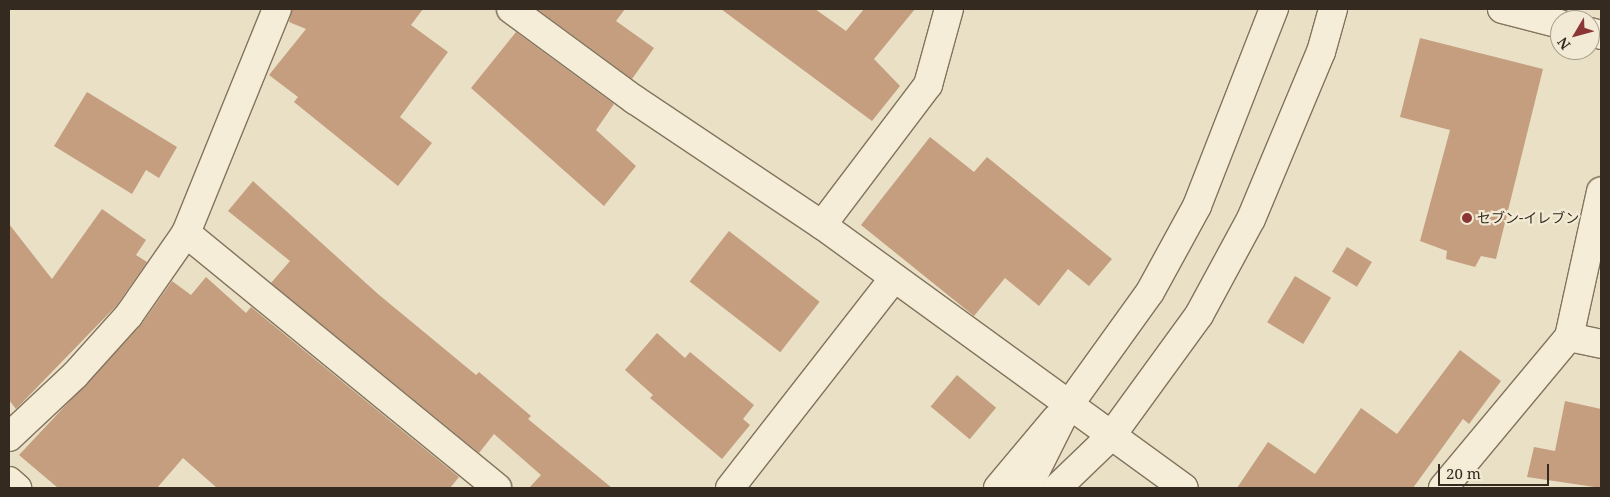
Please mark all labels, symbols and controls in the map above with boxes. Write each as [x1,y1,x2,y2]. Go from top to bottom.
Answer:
north arrow [1550,10,1600,60]
text: N [1553,34,1574,54]
place label: セブン-イレブン [1477,210,1579,226]
marker: セブン-イレブン [1461,212,1473,224]
scale bar [1440,454,1551,486]
text: 20 m [1446,463,1481,483]

